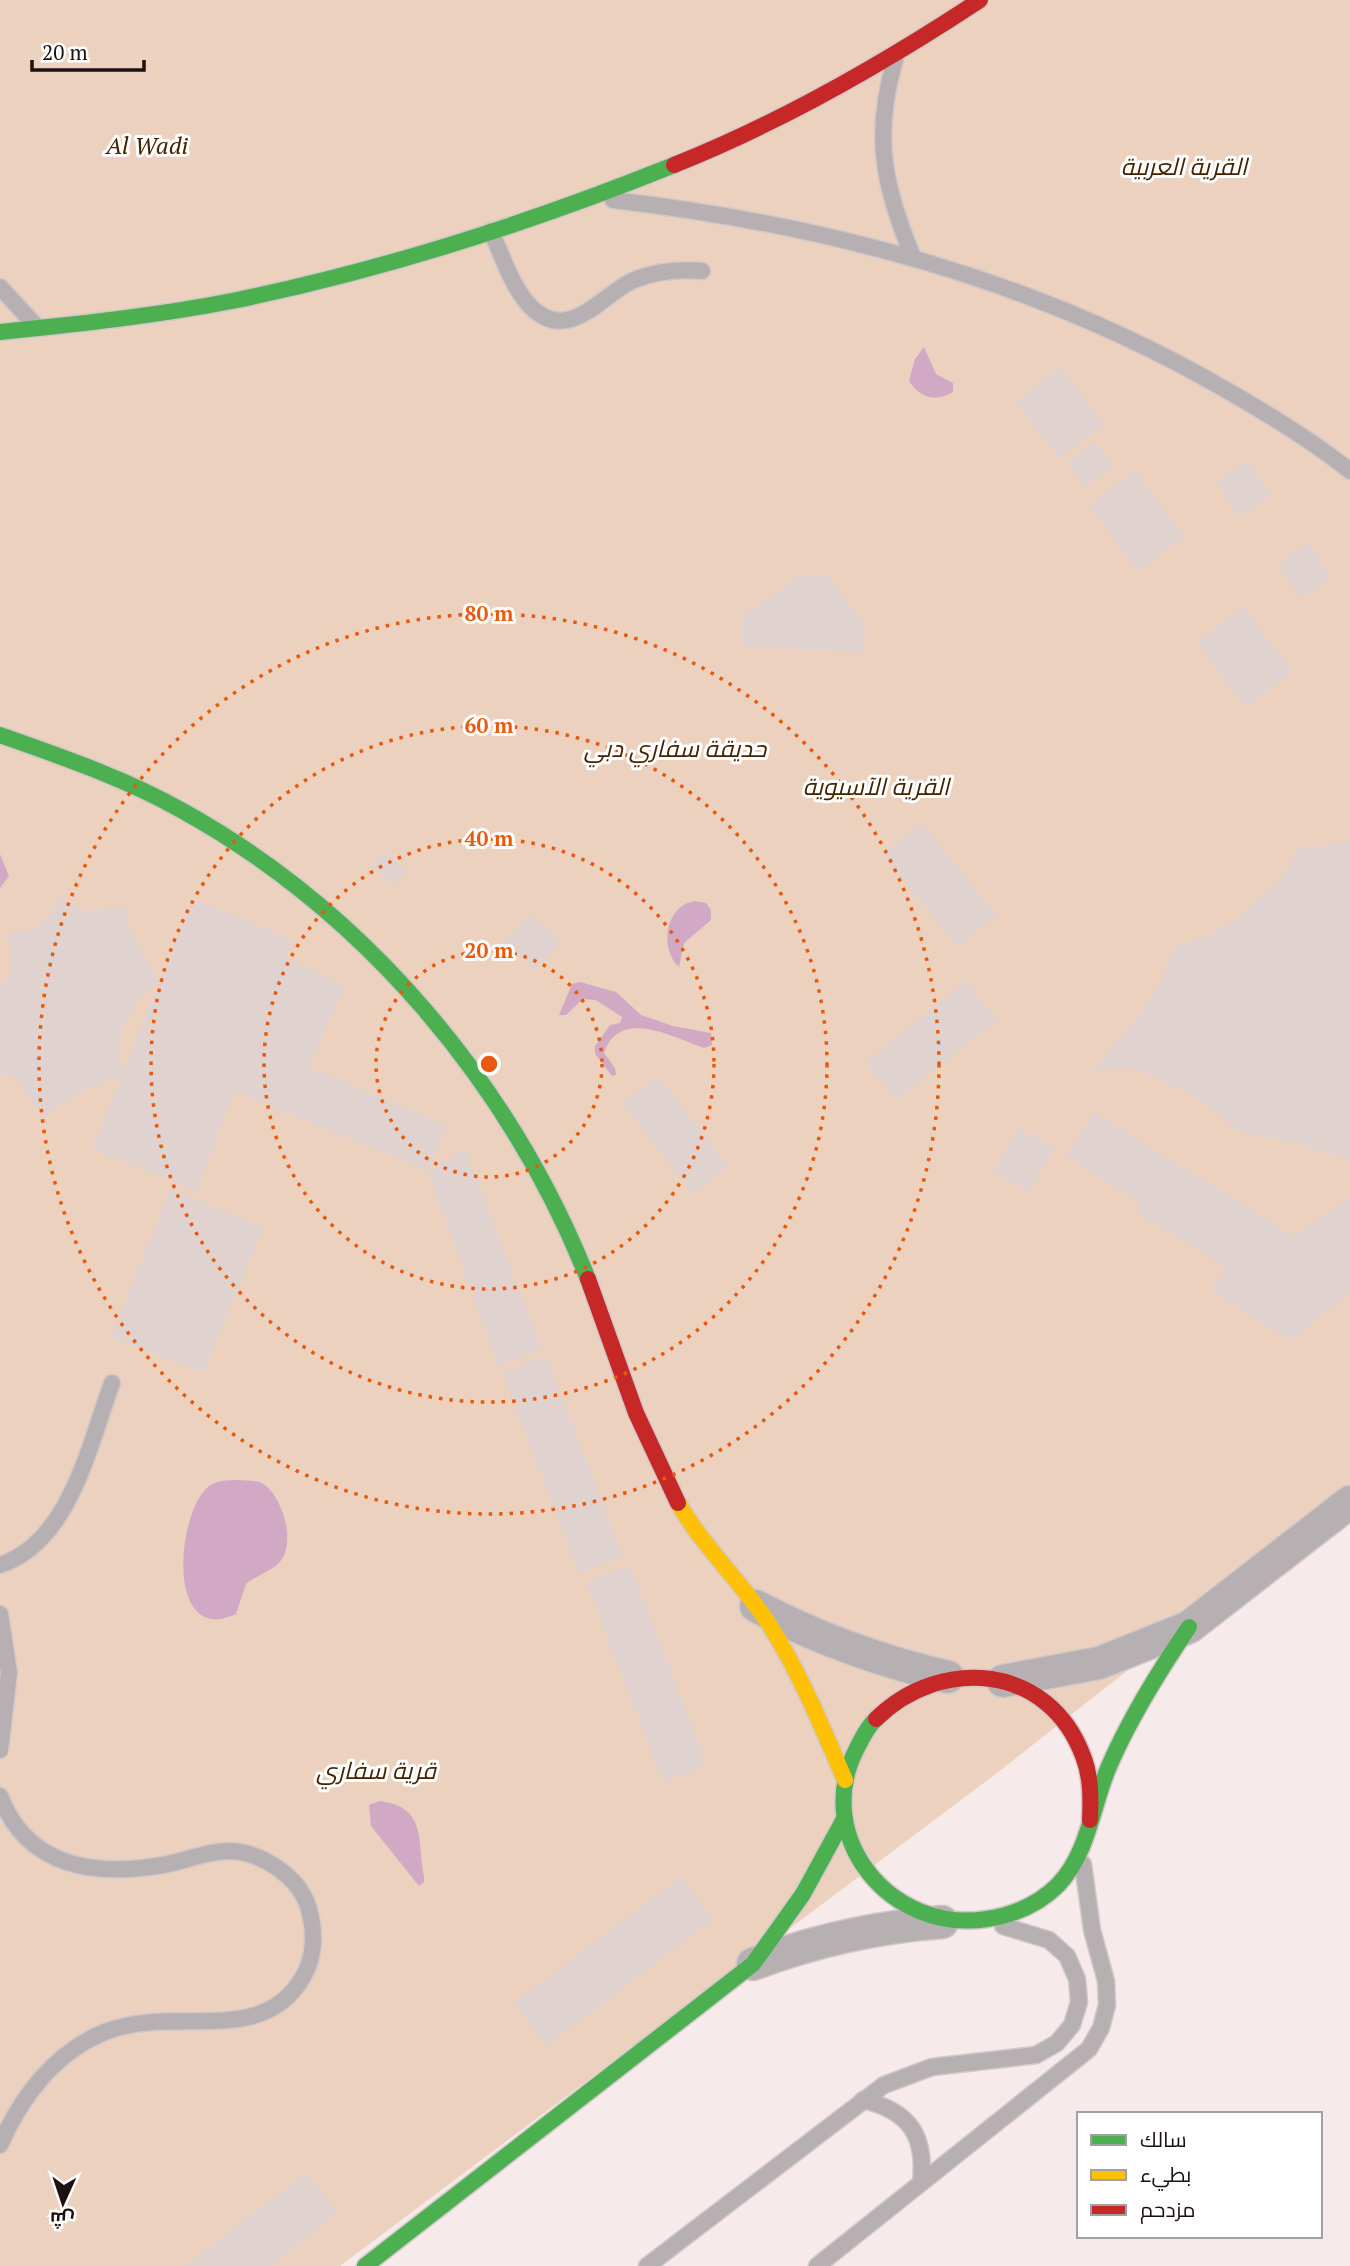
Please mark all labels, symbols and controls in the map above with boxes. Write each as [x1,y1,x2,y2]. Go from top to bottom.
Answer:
scale bar [32,28,144,72]
text: 20 m [42,38,88,66]
park label: Al Wadi [104,129,188,161]
park label: القرية العربية [1121,150,1250,182]
text: 80 m [465,599,514,627]
text: 60 m [465,711,514,739]
park label: حديقة سفاري دبي [584,732,768,768]
park label: القرية الآسيوية [803,770,952,802]
text: 40 m [465,824,514,852]
text: 20 m [465,936,514,964]
centre of rings [477,1052,501,1076]
park label: قرية سفاري [316,1754,437,1790]
legend [1077,2112,1322,2238]
text: سالك [1140,2125,1187,2153]
text: بطيء [1140,2160,1191,2191]
north arrow [28,2168,98,2238]
text: مزدحم [1140,2195,1195,2224]
text: ش [49,2207,75,2234]

